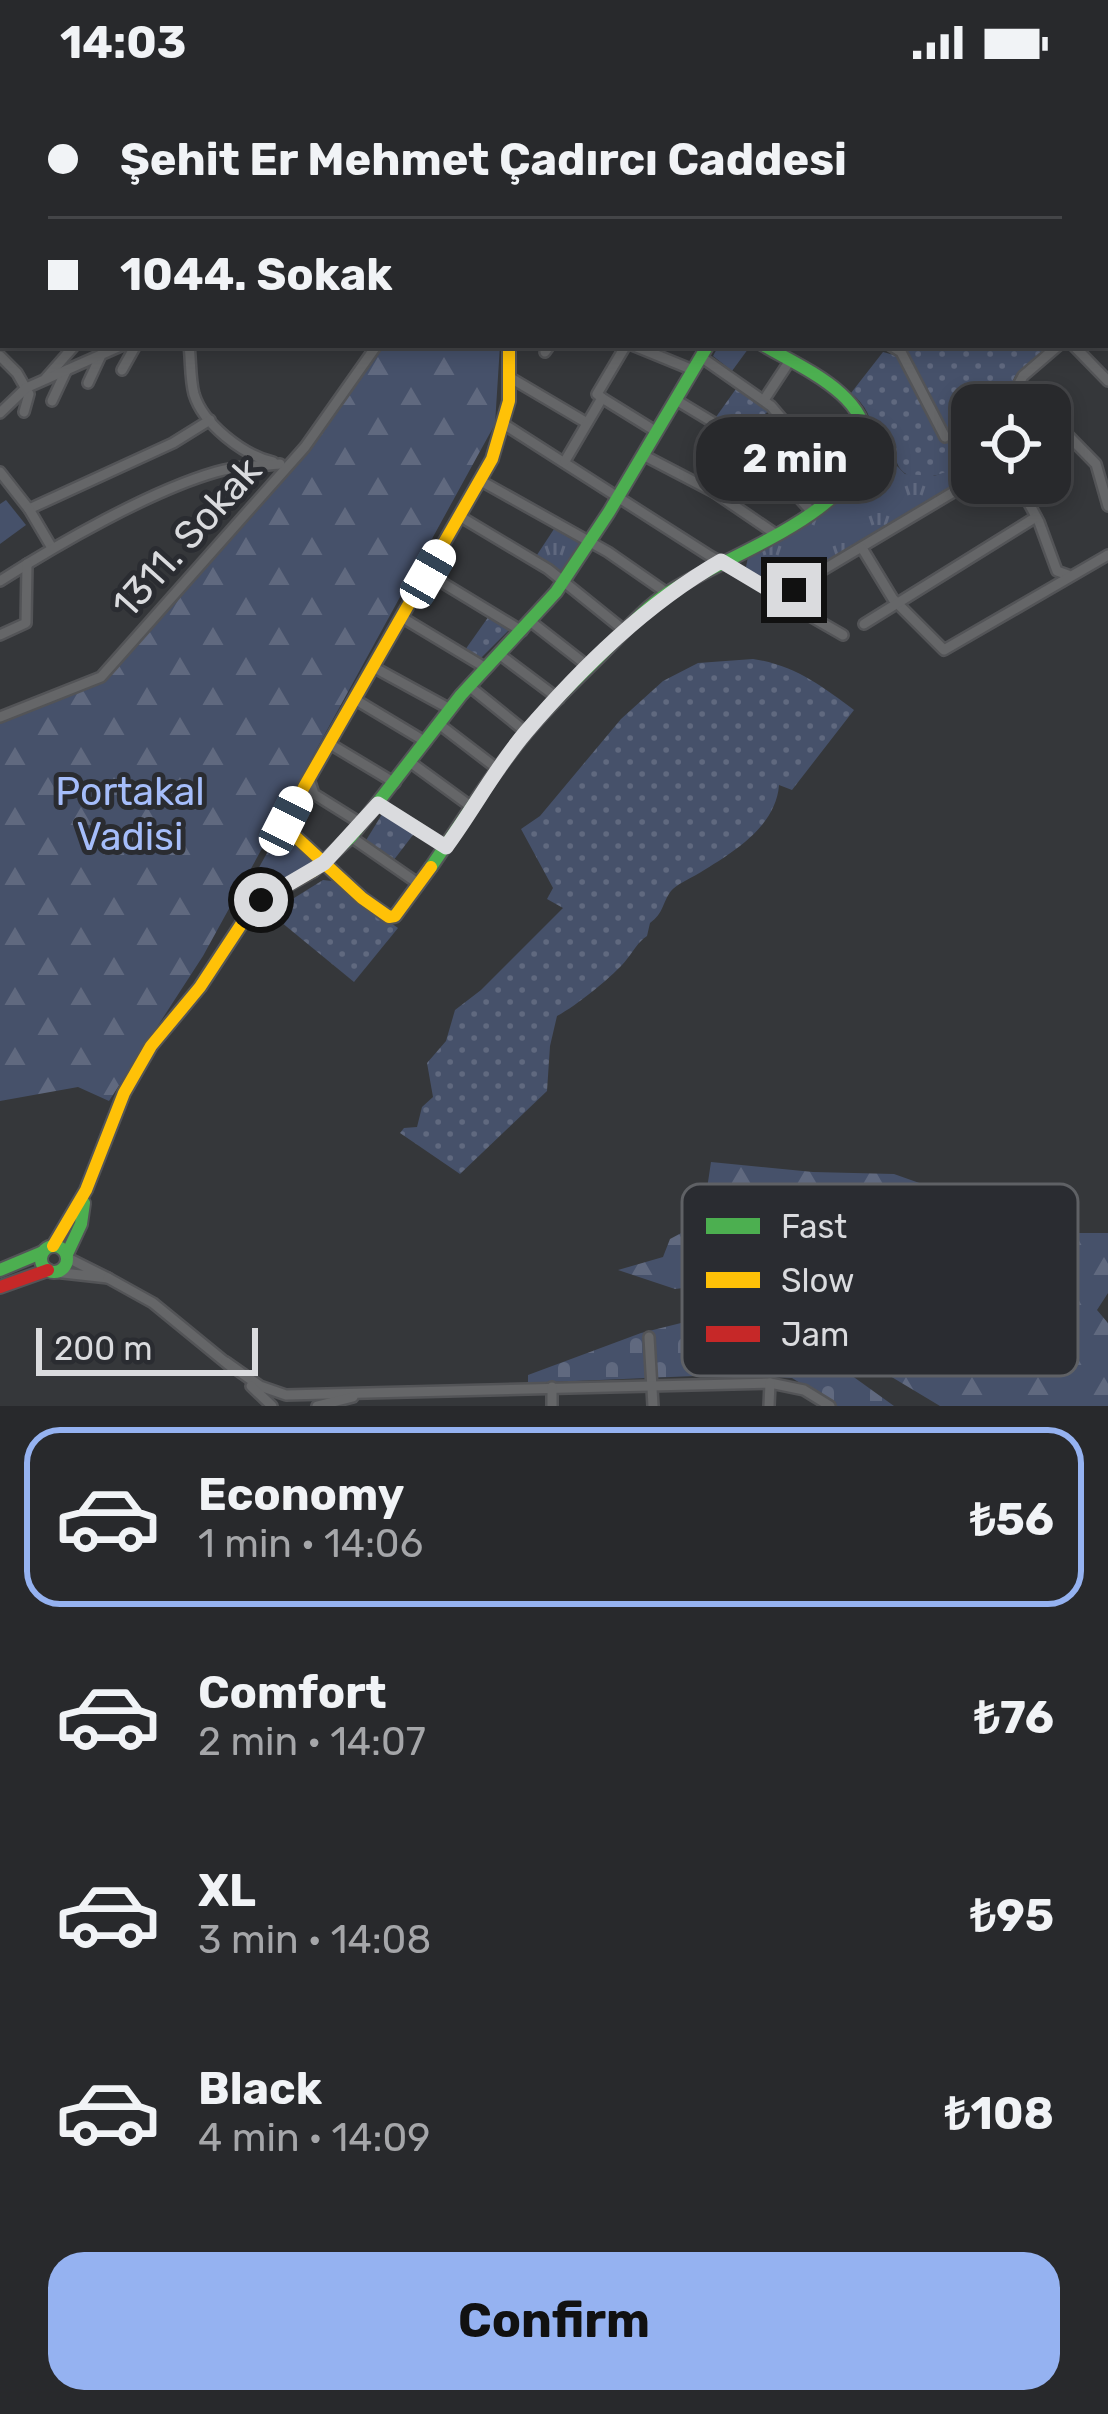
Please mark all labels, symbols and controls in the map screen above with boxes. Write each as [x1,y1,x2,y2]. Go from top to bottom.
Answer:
text: 14:03 [60,16,187,69]
text: Şehit Er Mehmet Çadırcı Caddesi [120,133,847,186]
text: 1044. Sokak [120,248,393,301]
map controls [951,384,1071,504]
button: locate [951,384,1071,504]
callout: 2 min [695,416,893,500]
text: 2 min [742,436,848,482]
street label: 1311. Sokak [103,448,271,627]
car [394,534,462,614]
route end [767,563,821,617]
park label: Portakal Vadisi [55,769,205,860]
car [254,781,318,861]
route start [234,873,288,927]
legend [682,1184,1078,1376]
text: Fast [781,1207,847,1246]
text: Slow [781,1261,855,1300]
text: Jam [781,1315,849,1354]
scale bar [36,1322,258,1375]
text: 200 m [54,1329,153,1368]
icon: car [54,1463,162,1571]
text: Economy [198,1468,404,1521]
text: ₺56 [970,1493,1054,1546]
text: 1 min · 14:06 [198,1521,423,1567]
icon: car [54,1661,162,1769]
text: Comfort [198,1666,387,1719]
text: ₺76 [974,1691,1054,1744]
text: 2 min · 14:07 [198,1719,426,1765]
icon: car [54,1859,162,1967]
text: XL [198,1864,256,1917]
text: ₺95 [970,1889,1054,1942]
text: 3 min · 14:08 [198,1917,431,1963]
icon: car [54,2057,162,2165]
text: Black [198,2062,322,2115]
text: ₺108 [945,2087,1054,2140]
text: 4 min · 14:09 [198,2115,430,2161]
button: Confirm [48,2252,1060,2390]

